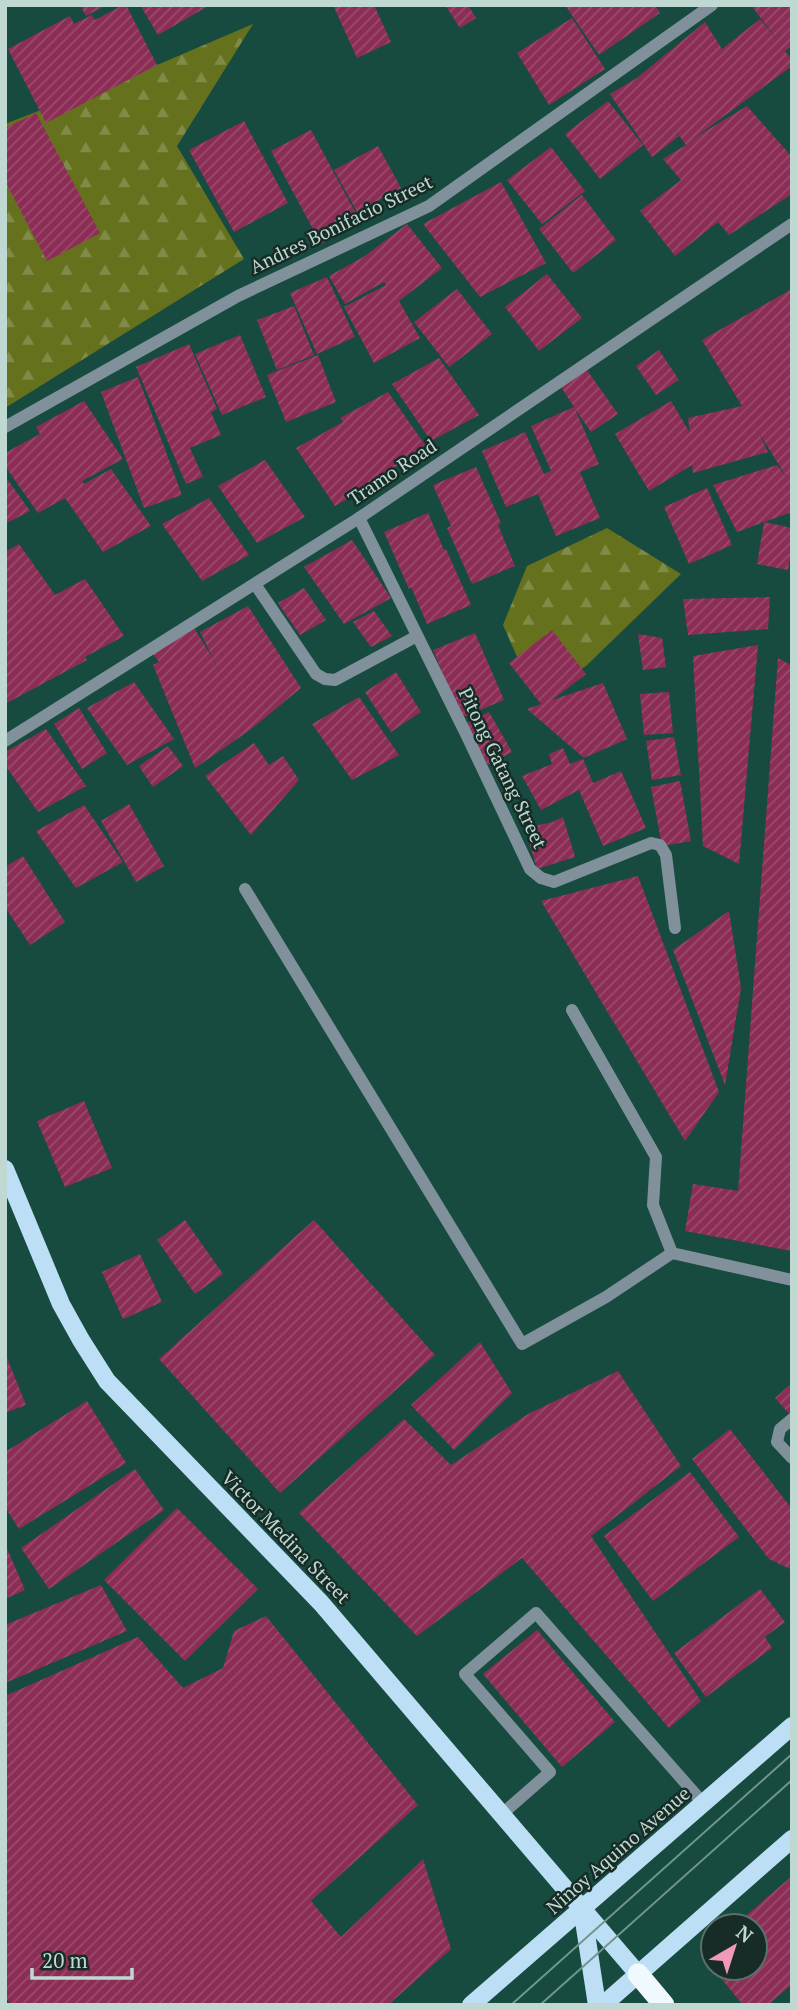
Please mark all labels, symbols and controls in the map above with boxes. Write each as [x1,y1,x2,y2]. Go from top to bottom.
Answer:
street label: Andres Bonifacio Street [245,168,436,279]
street label: Tramo Road [342,432,441,510]
street label: Pitong Gatang Street [454,683,553,853]
street label: Victor Medina Street [216,1465,356,1608]
street label: Ninoy Aquino Avenue [541,1780,695,1919]
north arrow [699,1912,769,1982]
text: N [732,1919,759,1948]
scale bar [32,1937,131,1981]
text: 20 m [42,1946,88,1974]

